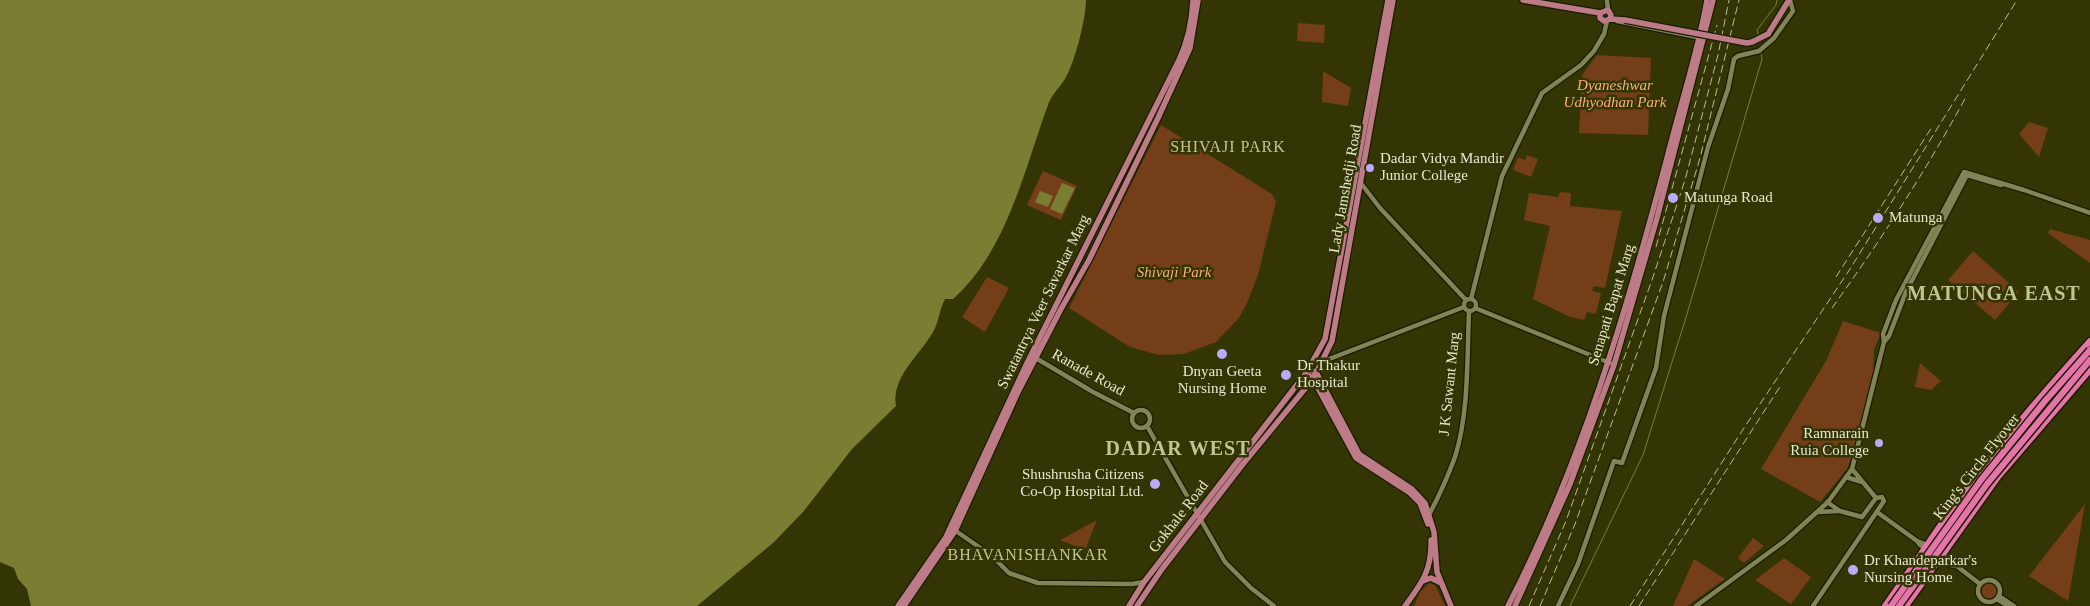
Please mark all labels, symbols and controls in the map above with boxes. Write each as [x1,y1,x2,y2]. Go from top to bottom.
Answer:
park label: Dyaneshwar Udhyodhan Park [1556,77,1674,112]
street label: Lady Jamshedji Road [1325,116,1367,262]
district label: SHIVAJI PARK [1171,138,1285,158]
place label: Dadar Vidya Mandir Junior College [1380,150,1520,185]
marker: Dadar Vidya Mandir Junior College [1364,162,1376,174]
place label: Matunga Road [1684,189,1788,207]
marker: Matunga Road [1666,191,1680,205]
street label: Swatantrya Veer Savarkar Marg [987,199,1101,405]
place label: Matunga [1889,209,1953,227]
marker: Matunga [1871,211,1885,225]
street label: Senapati Bapat Marg [1582,232,1642,378]
park label: Shivaji Park [1134,264,1214,282]
district label: MATUNGA EAST [1909,283,2079,307]
street label: J K Sawant Marg [1435,326,1465,442]
street label: Ranade Road [1043,343,1133,403]
marker: Dnyan Geeta Nursing Home [1215,347,1229,361]
place label: Dr Thakur Hospital [1297,357,1368,392]
place label: Dnyan Geeta Nursing Home [1171,363,1273,398]
marker: Dr Thakur Hospital [1279,368,1293,382]
street label: King's Circle Flyover [1927,406,2027,528]
place label: Ramnarain Ruia College [1782,425,1869,460]
marker: Ramnarain Ruia College [1873,437,1885,449]
district label: DADAR WEST [1108,438,1248,462]
place label: Shushrusha Citizens Co-Op Hospital Ltd. [1002,466,1144,501]
street label: Gokhale Road [1142,473,1216,561]
marker: Shushrusha Citizens Co-Op Hospital Ltd. [1148,477,1162,491]
district label: BHAVANISHANKAR [948,546,1108,566]
place label: Dr Khandeparkar's Nursing Home [1864,552,1998,587]
marker: Dr Khandeparkar's Nursing Home [1846,563,1860,577]

